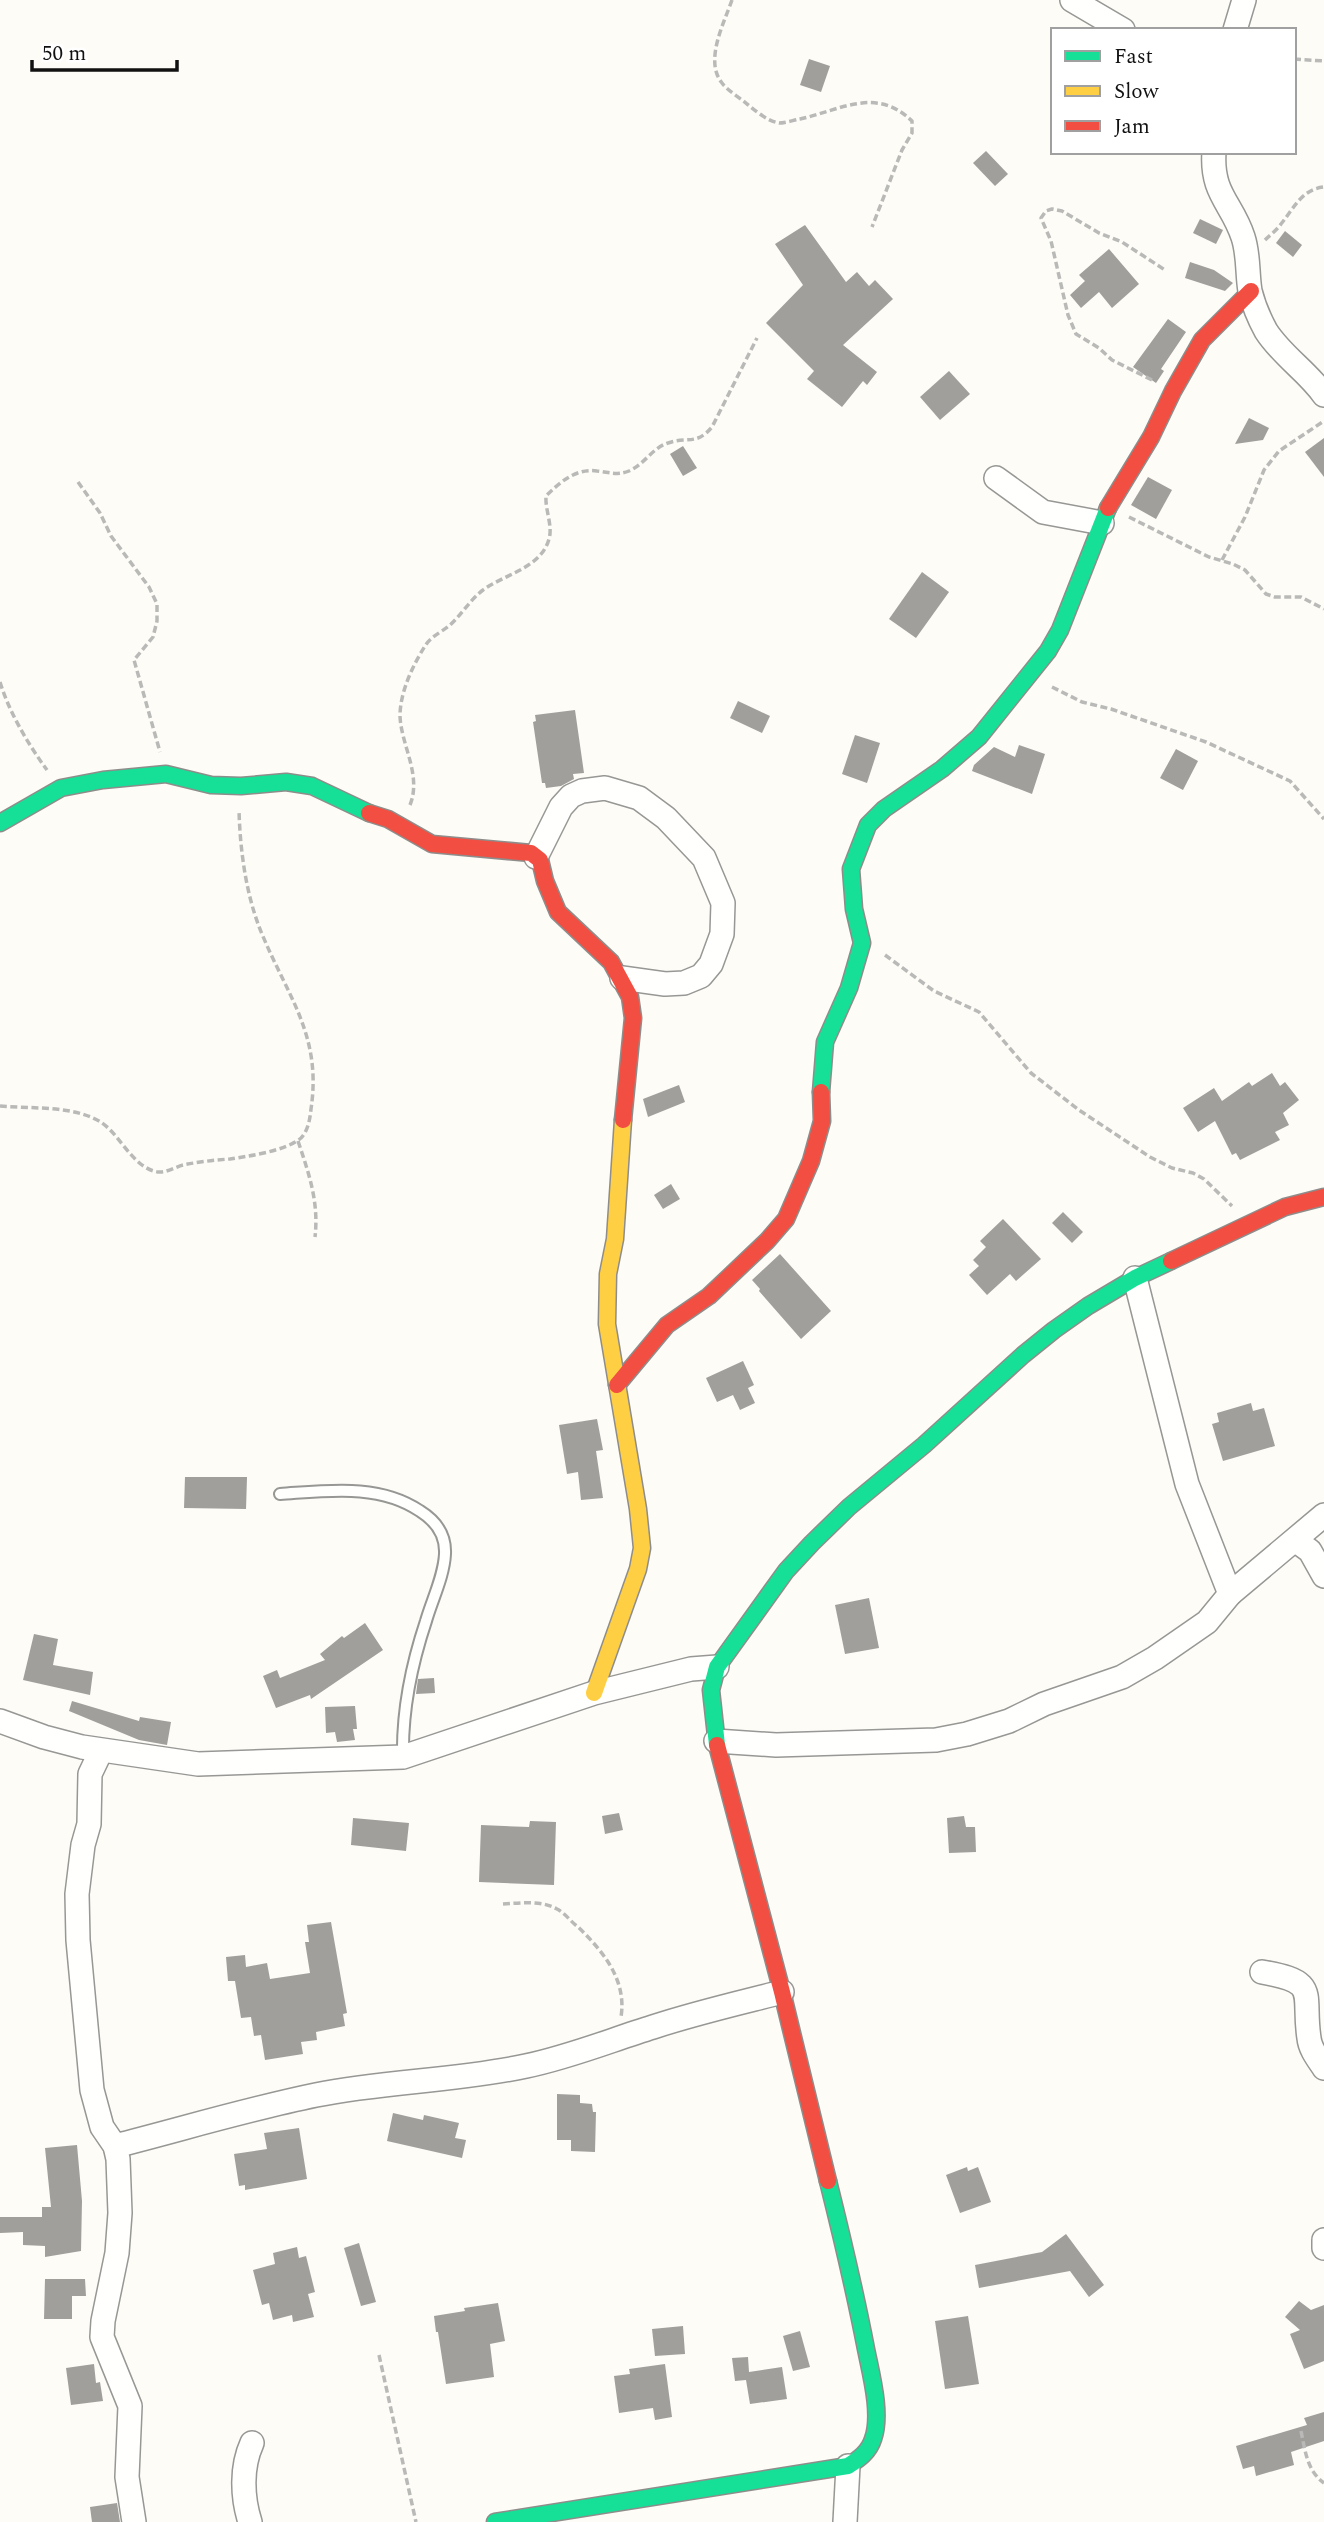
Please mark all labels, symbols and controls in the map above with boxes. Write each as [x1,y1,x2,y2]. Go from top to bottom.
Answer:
scale bar [32,28,177,72]
legend [1051,28,1296,154]
text: 50 m [42,38,86,70]
text: Fast [1114,41,1153,73]
text: Slow [1114,76,1160,108]
text: Jam [1114,111,1150,143]

